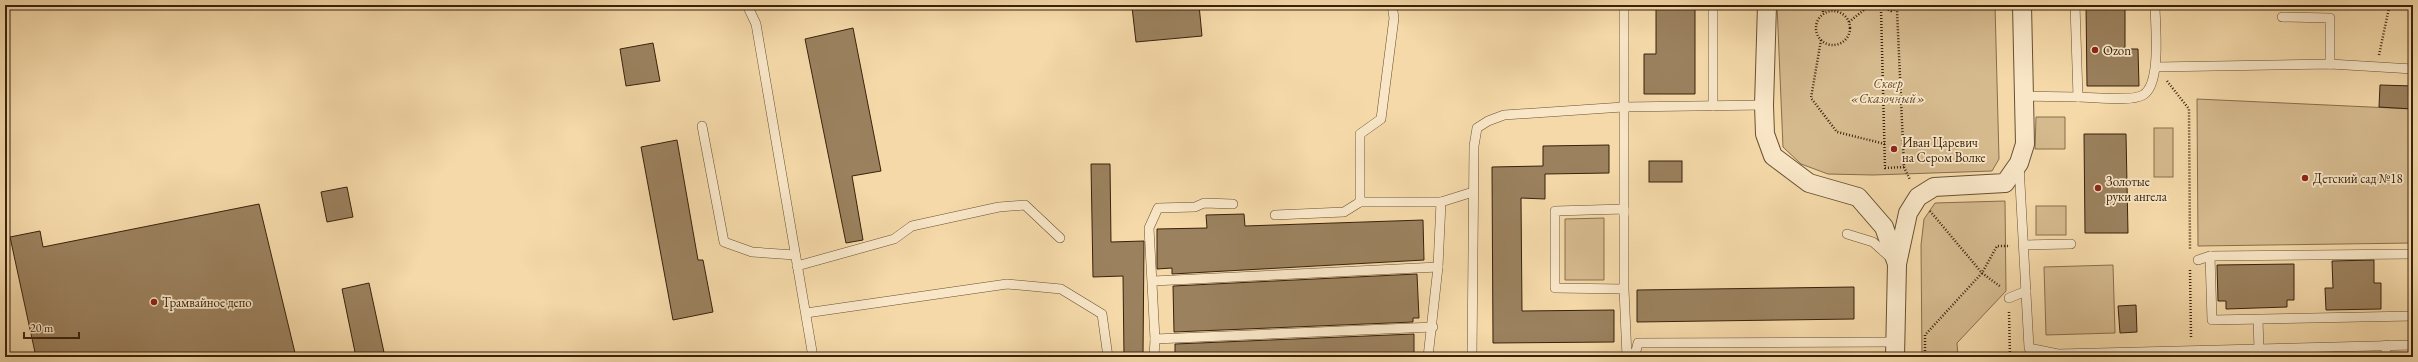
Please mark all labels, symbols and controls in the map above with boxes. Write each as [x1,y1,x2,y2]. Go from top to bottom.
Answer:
place label: Ozon [2103,42,2131,59]
marker: Ozon [2090,45,2100,55]
park label: Сквер «Сказочный» [1851,75,1925,107]
place label: Иван Царевич на Сером Волке [1902,134,1986,166]
marker: Иван Царевич на Сером Волке [1889,144,1899,154]
place label: Детский сад №18 [2313,170,2403,187]
place label: Золотые руки ангела [2106,173,2168,205]
marker: Детский сад №18 [2300,173,2310,183]
marker: Золотые руки ангела [2093,183,2103,193]
place label: Трамвайное депо [162,294,252,311]
marker: Трамвайное депо [149,297,159,307]
scale bar [24,314,79,340]
text: 20 m [30,320,54,336]

